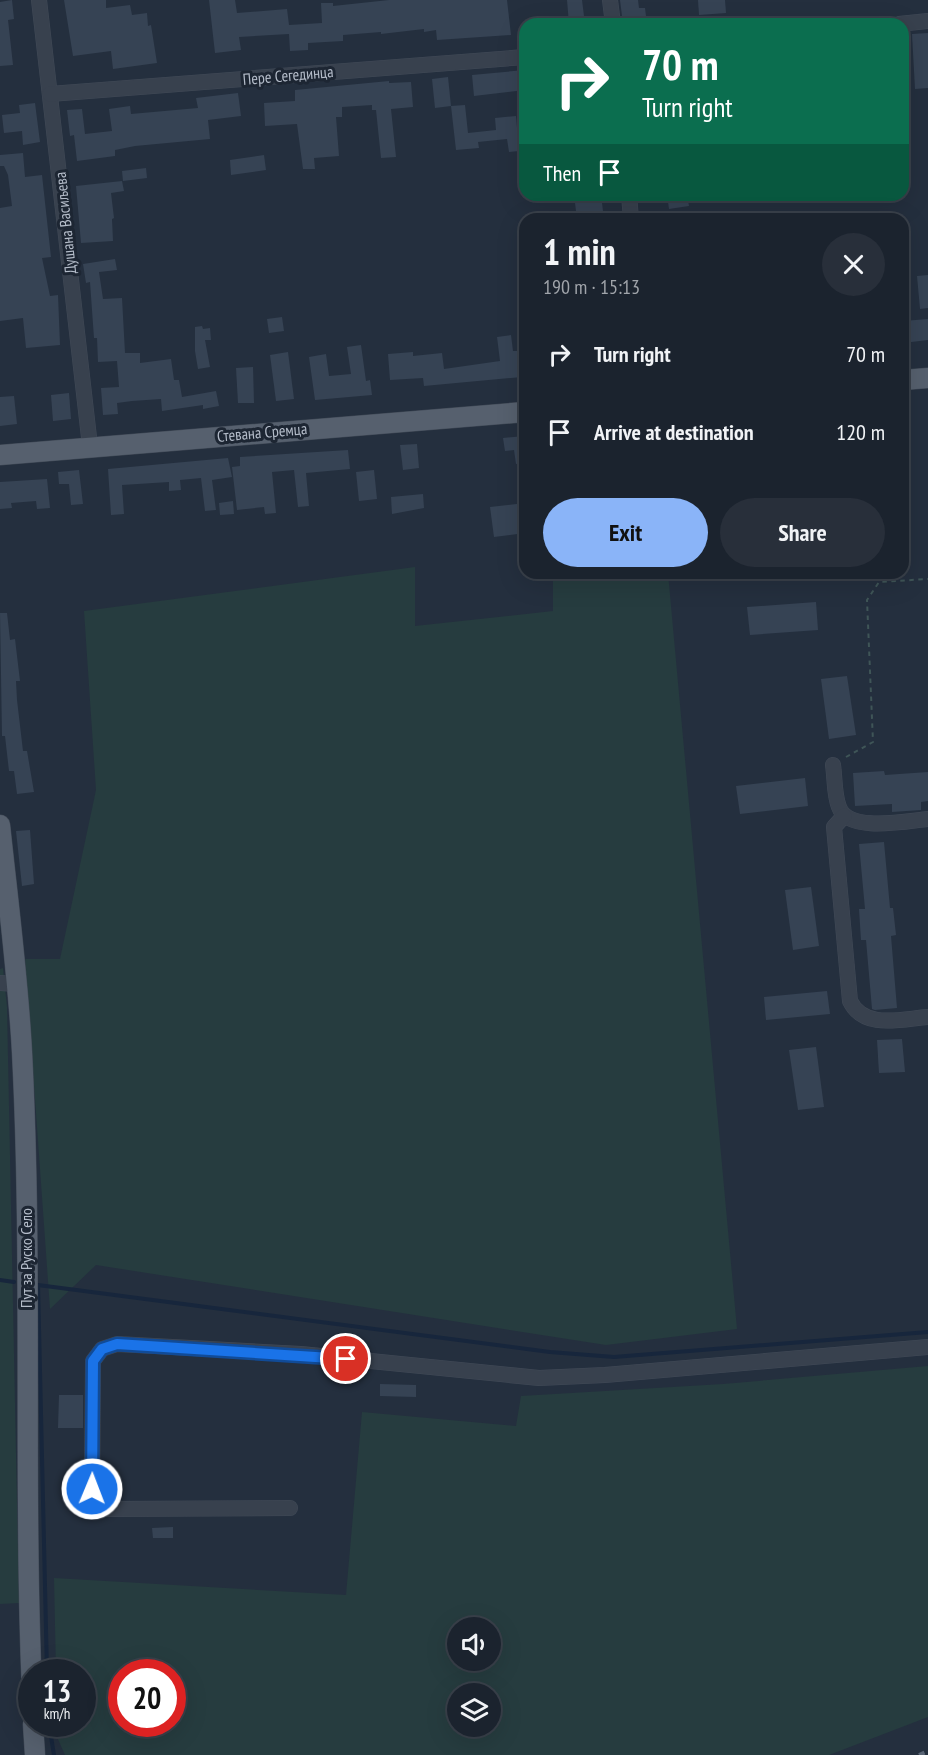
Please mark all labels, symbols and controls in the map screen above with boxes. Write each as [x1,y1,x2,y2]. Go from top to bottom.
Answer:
text: 70 m [642,37,719,92]
icon: right [543,42,621,120]
street label: Пере Сегединца [242,61,334,89]
text: Turn right [642,90,733,124]
icon: arrive [593,156,626,189]
text: Then [543,159,581,187]
street label: Душана Васиљева [50,171,80,275]
text: 1 min [543,228,616,275]
button: close [822,233,885,296]
text: 190 m · 15:13 [543,274,640,300]
icon: right [543,338,576,371]
text: Turn right [594,340,671,368]
text: 70 m [846,340,885,368]
icon: arrive [543,416,576,449]
street label: Стевана Сремца [216,418,308,446]
text: Arrive at destination [594,418,754,446]
text: 120 m [836,418,885,446]
button: Exit [543,498,708,567]
button: Share [720,498,885,567]
street label: Пут за Руско Село [16,1208,36,1308]
pin [320,1333,371,1384]
icon: arrive [329,1342,362,1375]
position arrow [60,1457,124,1521]
map controls [447,1617,501,1737]
button: sound [447,1617,501,1671]
speed limit sign: 20 [108,1659,186,1737]
text: 13 [43,1671,71,1710]
button: layers [447,1683,501,1737]
text: km/h [44,1704,70,1723]

